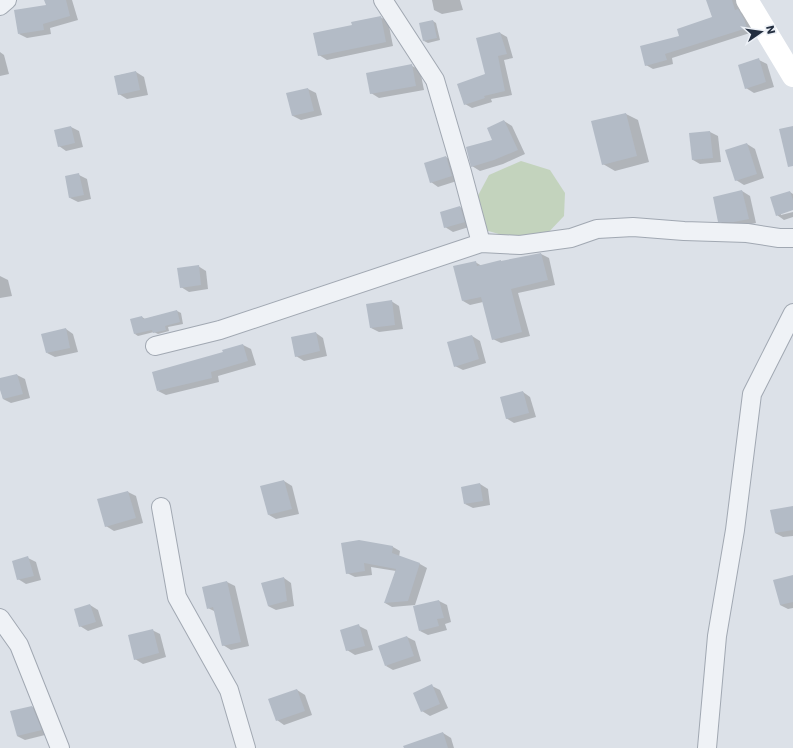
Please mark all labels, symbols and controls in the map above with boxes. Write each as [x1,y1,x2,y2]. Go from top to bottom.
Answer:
north arrow [741,12,781,52]
text: N [762,24,779,36]

